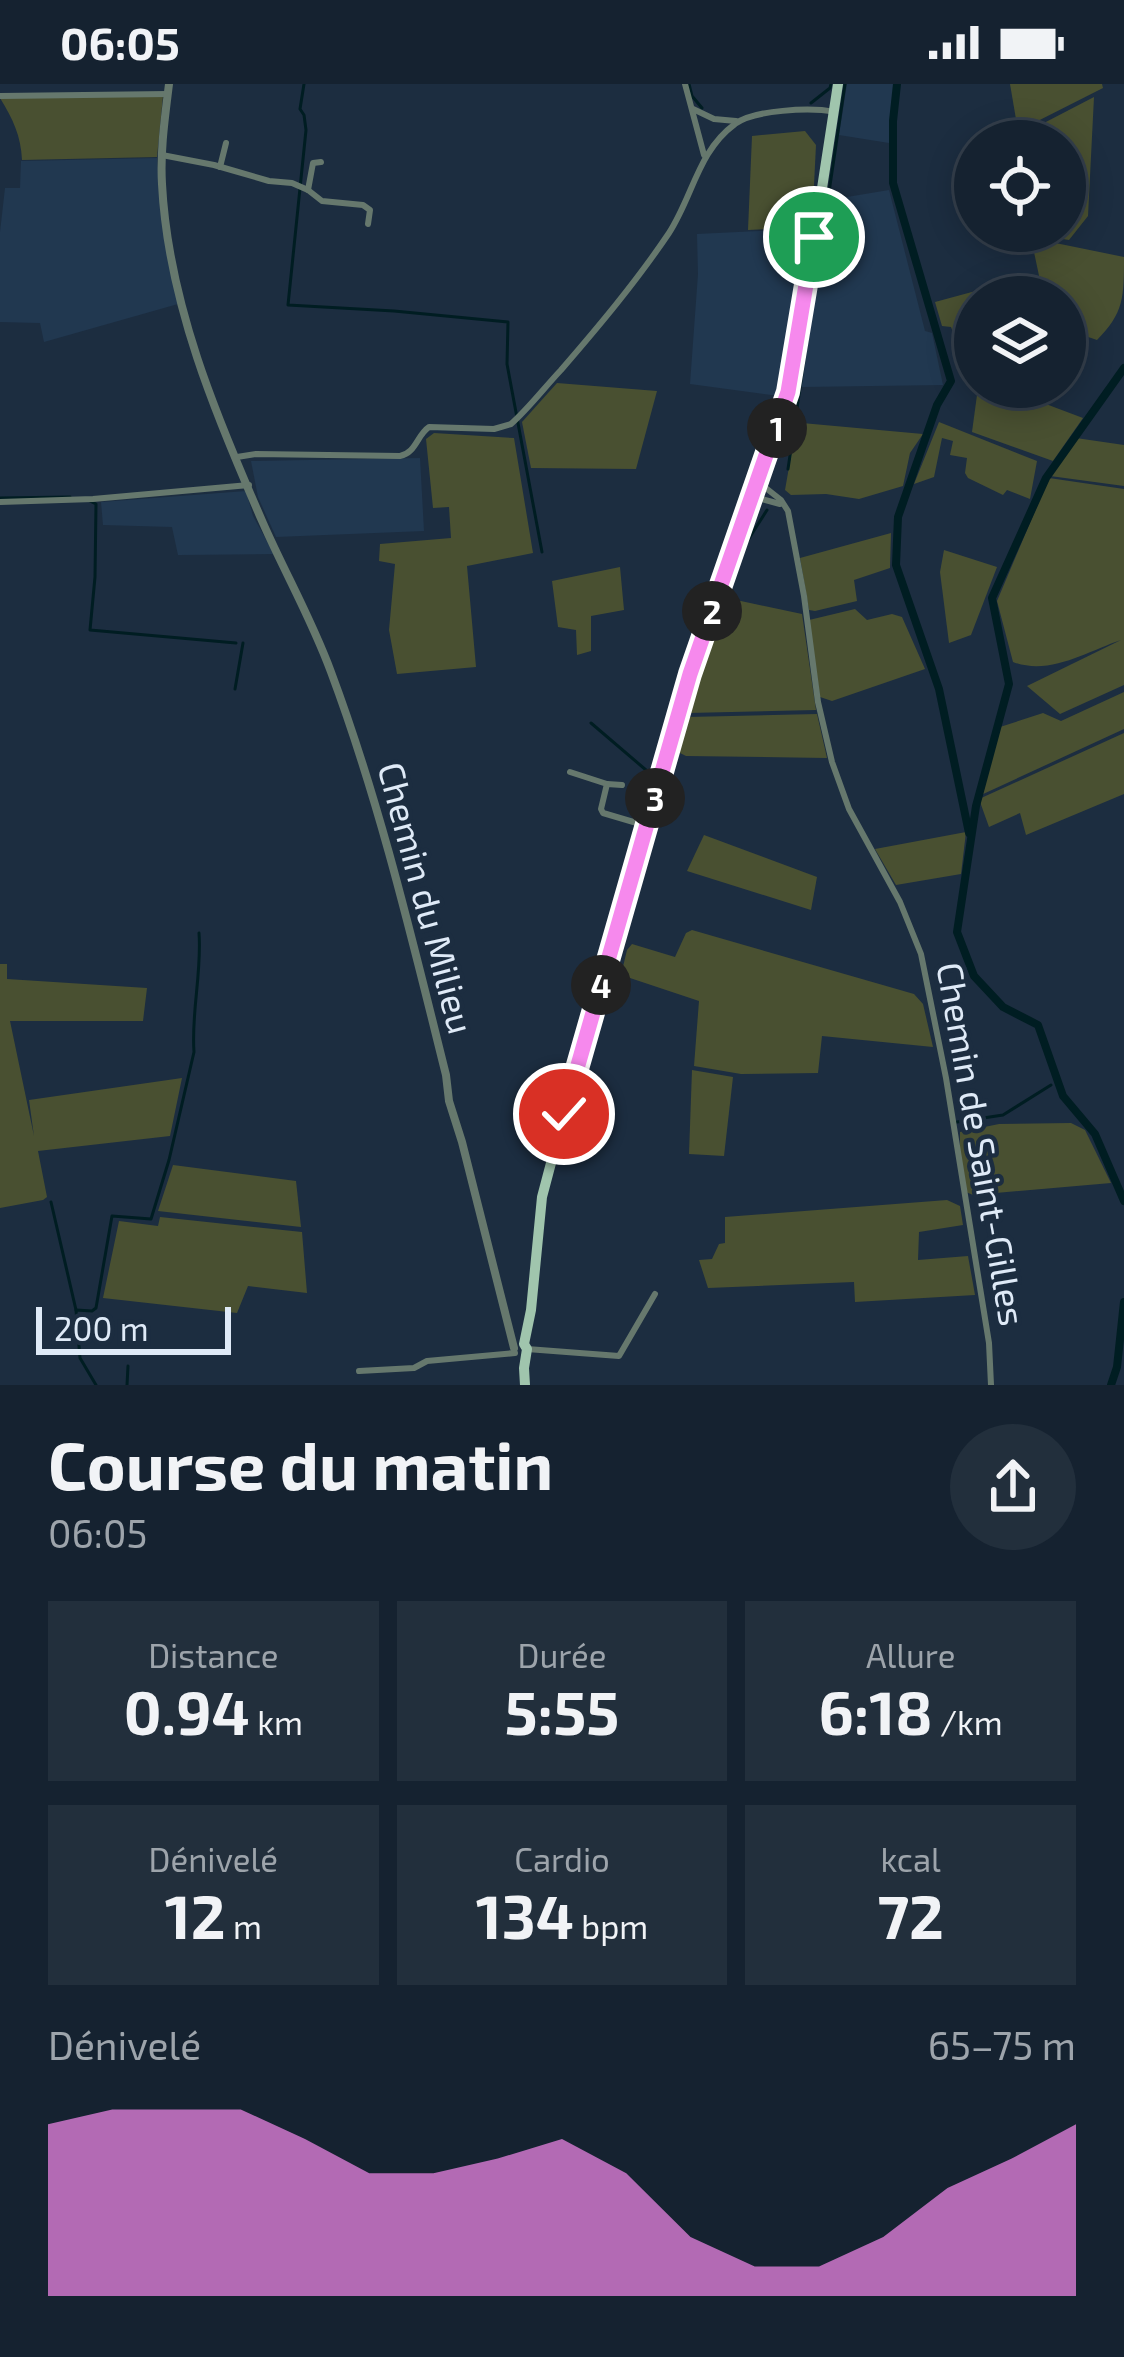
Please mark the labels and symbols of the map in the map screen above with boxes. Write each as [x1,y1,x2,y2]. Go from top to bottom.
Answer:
pin [763,186,865,288]
pin: 1 [747,398,807,458]
pin: 2 [682,581,742,641]
street label: Chemin du Milieu [371,757,484,1038]
pin: 3 [625,768,685,828]
pin: 4 [571,955,631,1015]
street label: Chemin de Saint-Gilles [929,959,1036,1329]
pin [513,1063,615,1165]
scale bar [36,1301,231,1354]

